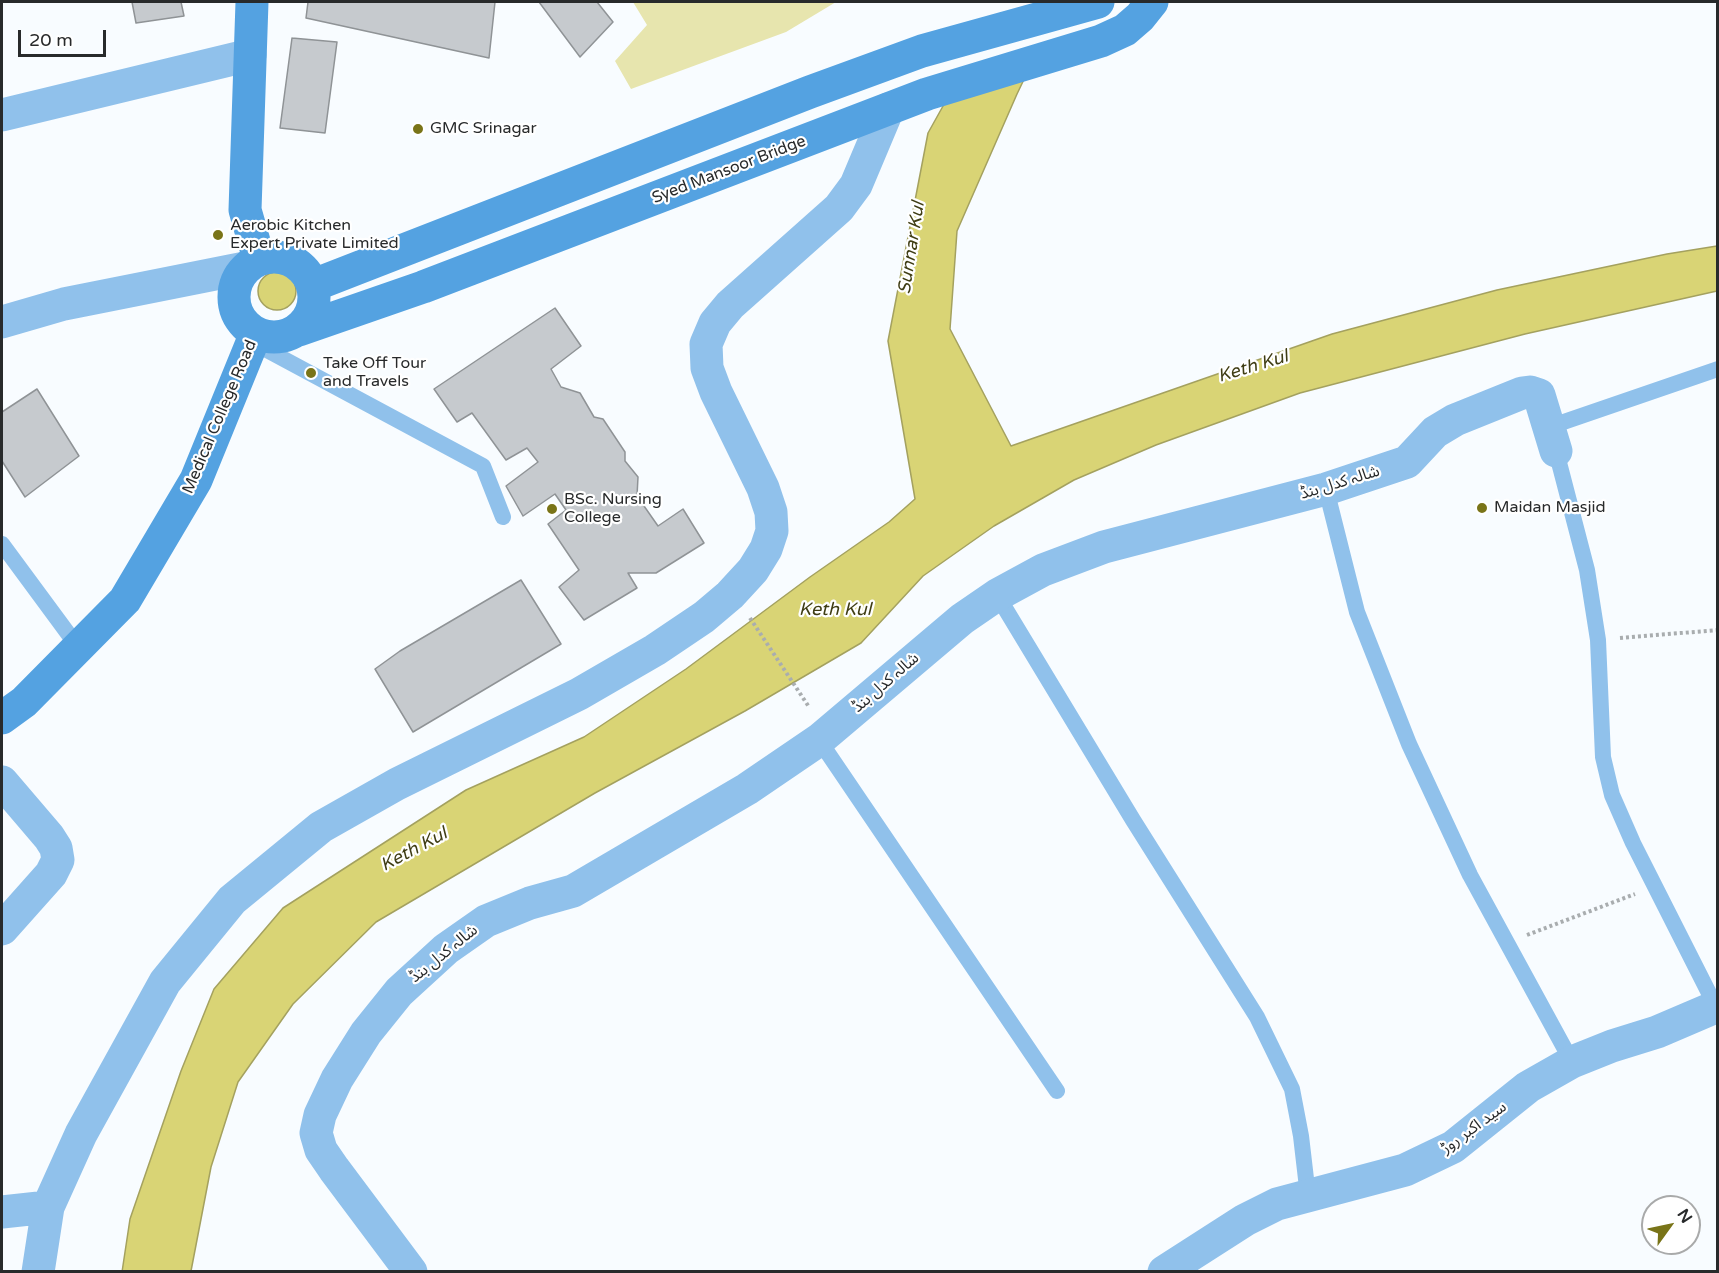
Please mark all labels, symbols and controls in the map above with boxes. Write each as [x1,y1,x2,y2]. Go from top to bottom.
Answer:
scale bar [21,18,110,56]
text: 20 m [29,29,73,51]
place label: GMC Srinagar [430,119,537,139]
marker: GMC Srinagar [411,122,425,136]
street label: Syed Mansoor Bridge [649,132,809,208]
water label: Sunnar Kul [894,200,930,296]
place label: Aerobic Kitchen Expert Private Limited [230,216,399,254]
marker: Aerobic Kitchen Expert Private Limited [211,228,225,242]
street label: Medical College Road [179,337,261,497]
water label: Keth Kul [1215,346,1291,388]
place label: Take Off Tour and Travels [323,354,426,392]
marker: Take Off Tour and Travels [304,366,318,380]
street label: شالہ کدل بنڈ [1298,462,1382,504]
place label: BSc. Nursing College [564,490,662,528]
place label: Maidan Masjid [1494,498,1606,518]
marker: Maidan Masjid [1475,501,1489,515]
marker: BSc. Nursing College [545,502,559,516]
water label: Keth Kul [799,599,871,621]
street label: شالہ کدل بنڈ [849,649,923,717]
water label: Keth Kul [377,823,451,877]
street label: شالہ کدل بنڈ [406,921,482,987]
street label: سید اکبر روڑ [1437,1098,1511,1158]
north arrow [1641,1195,1701,1255]
text: N [1673,1205,1696,1227]

